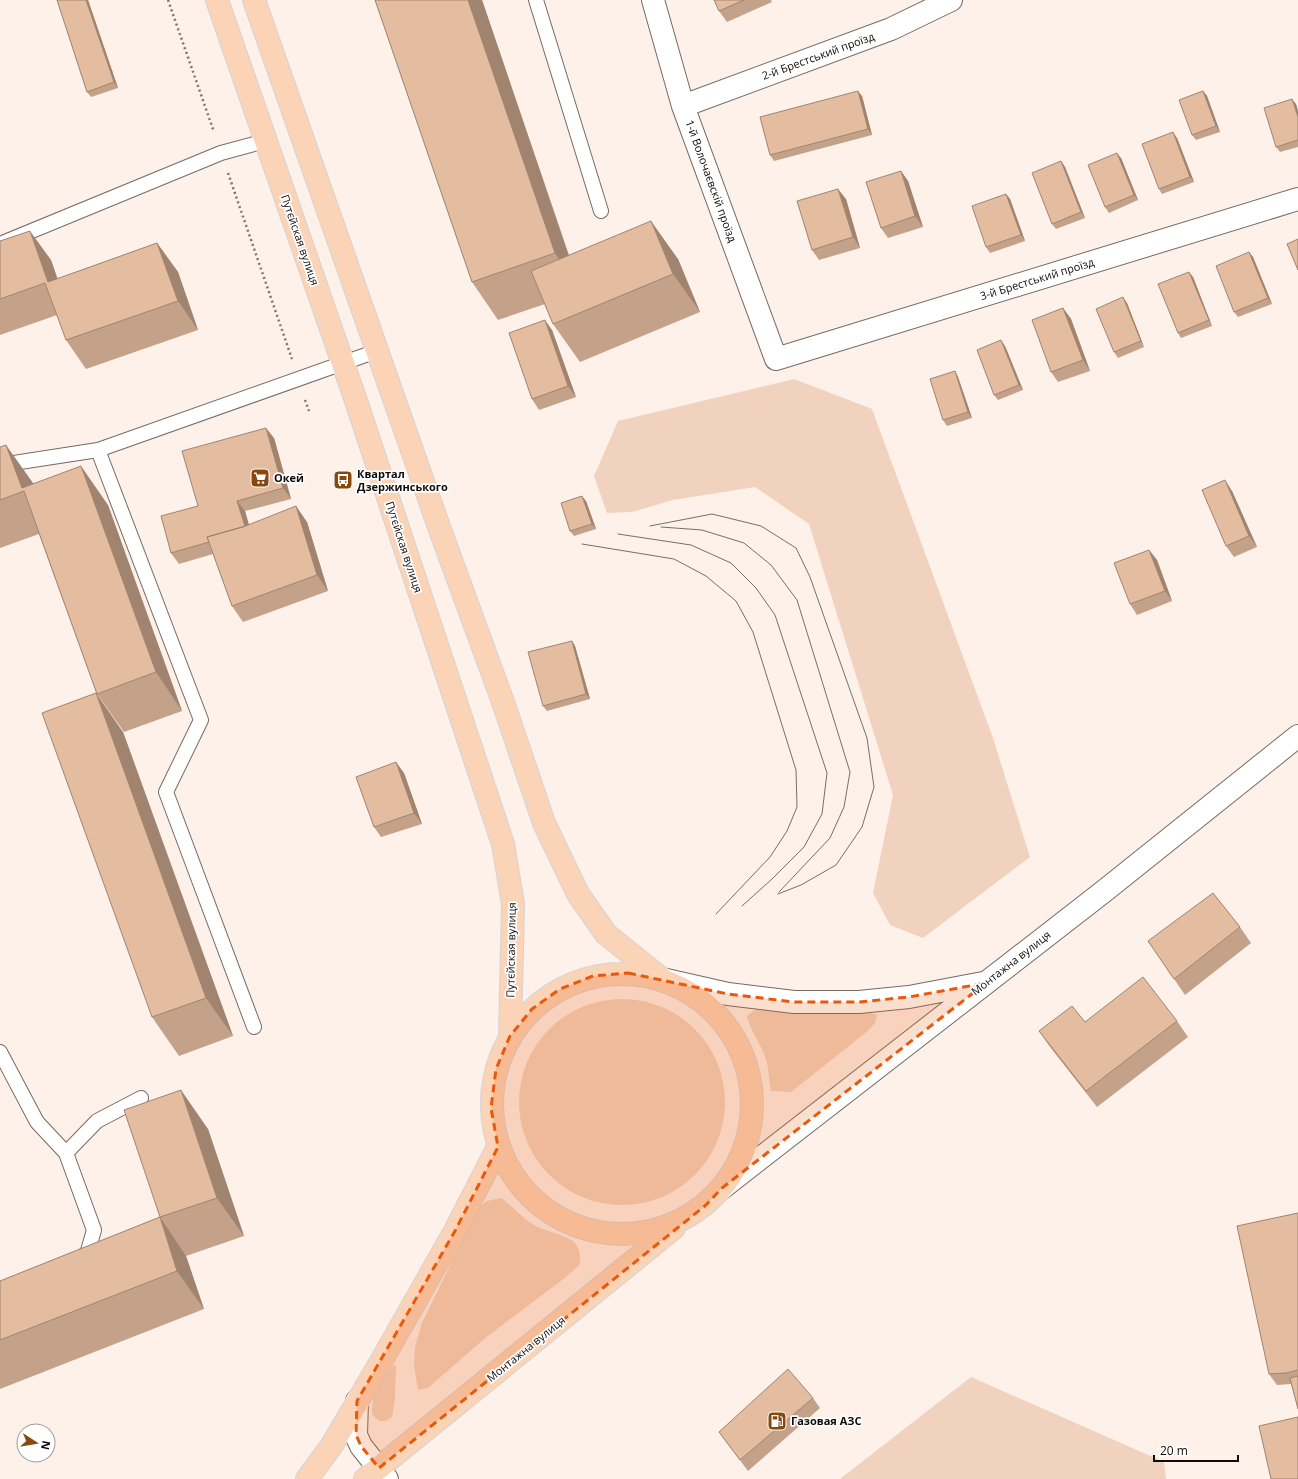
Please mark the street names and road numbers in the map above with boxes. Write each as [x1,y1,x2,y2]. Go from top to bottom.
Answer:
street label: 2-й Брестський проїзд [760,28,877,83]
street label: 1-й Волочаєвскій проїзд [682,118,741,245]
street label: Путєйская вулиця [278,192,323,287]
street label: 3-й Брестський проїзд [978,254,1096,303]
street label: Путєйская вулиця [383,499,426,594]
street label: Путєйская вулиця [502,902,519,998]
street label: Монтажна вулиця [968,927,1053,998]
street label: Монтажна вулиця [483,1312,568,1385]

